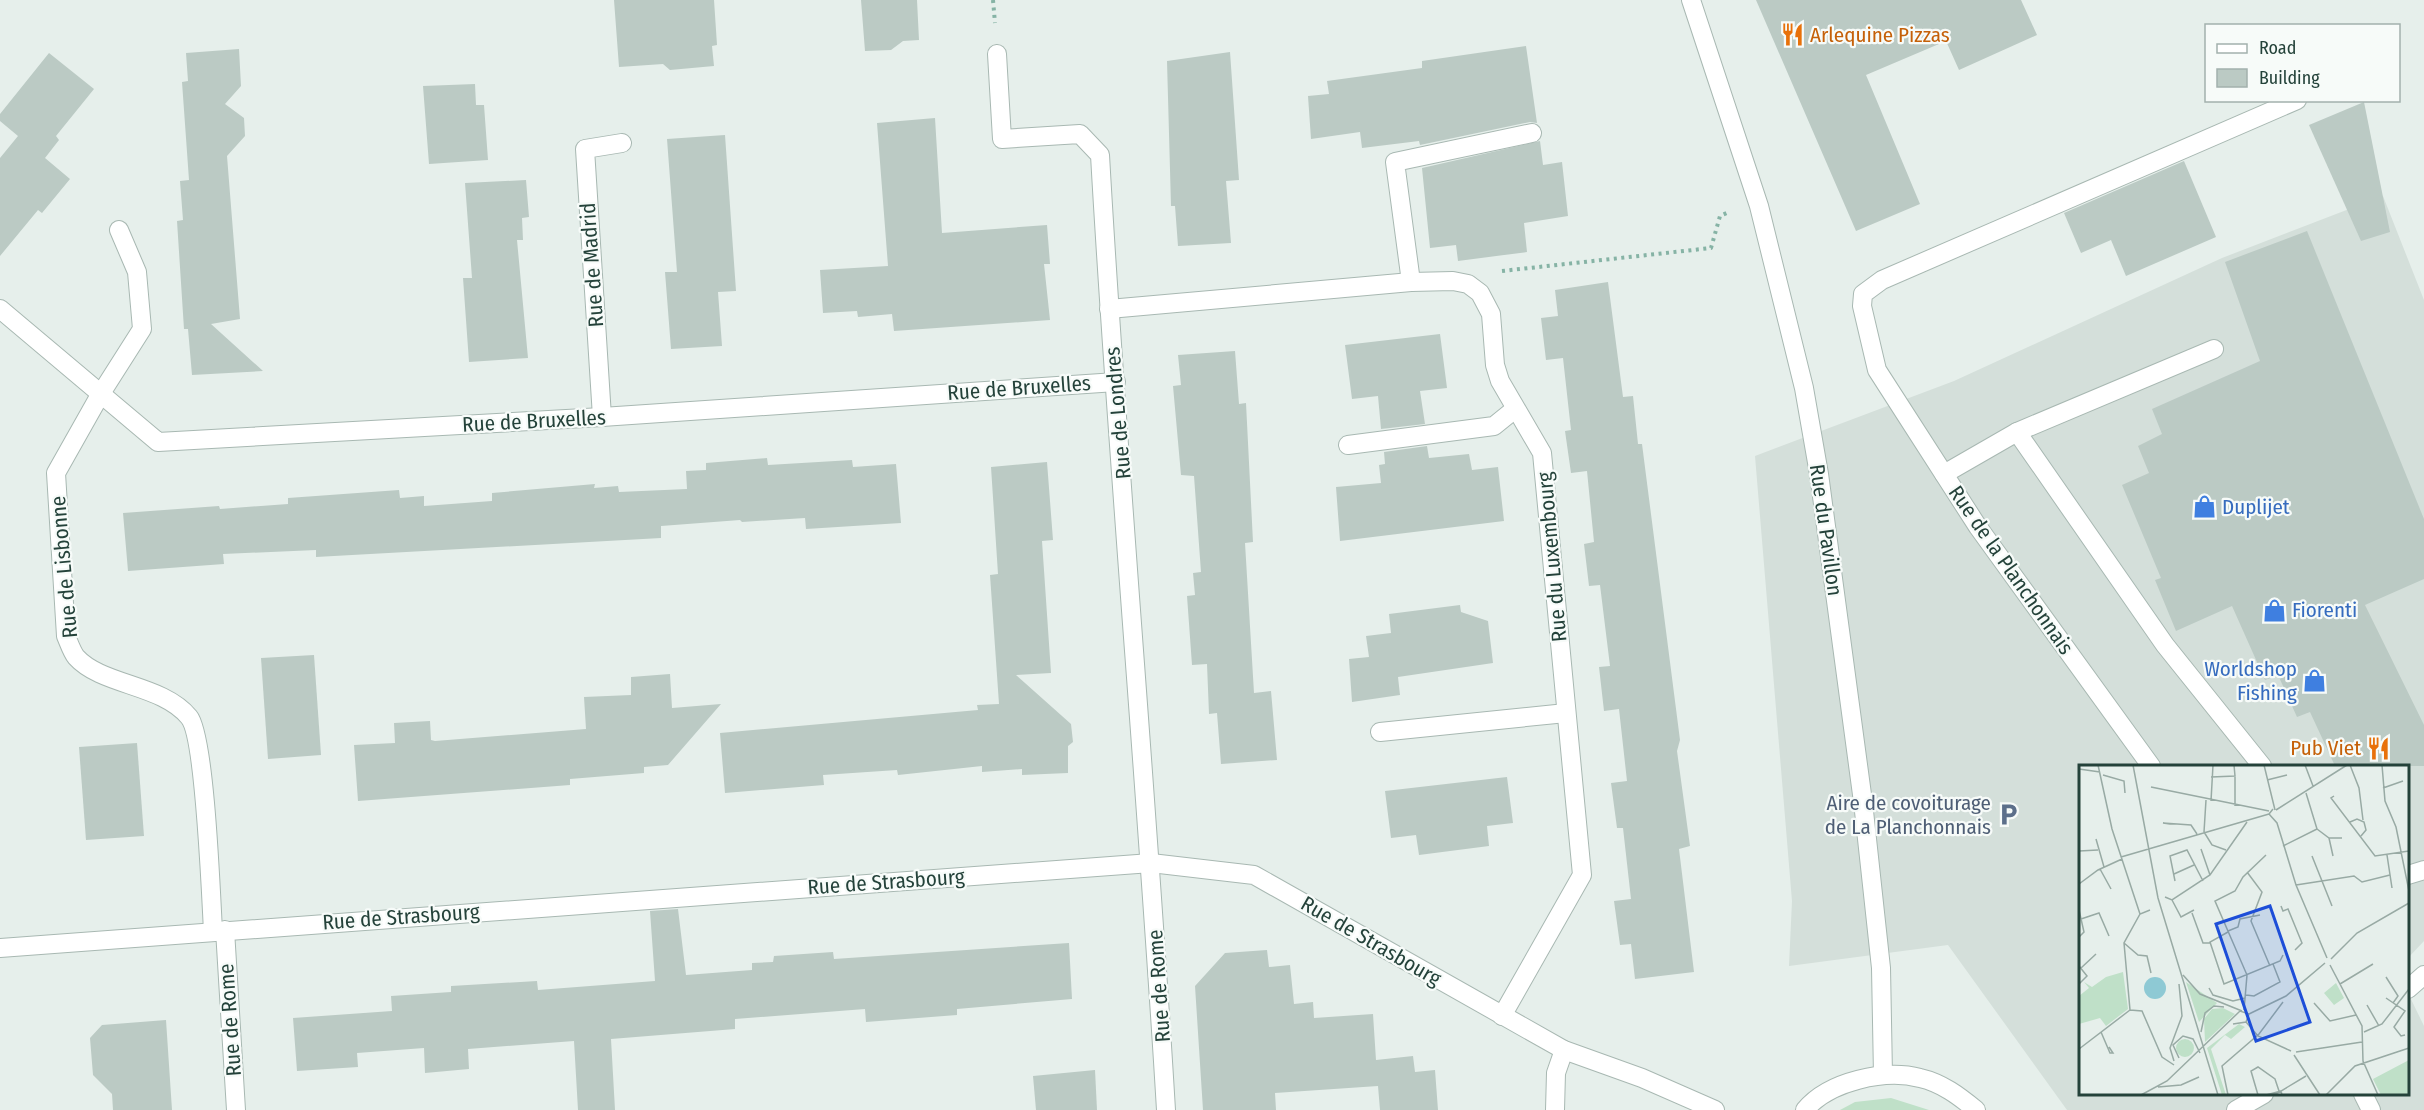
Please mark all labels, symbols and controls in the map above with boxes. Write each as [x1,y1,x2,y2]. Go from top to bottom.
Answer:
restaurant icon: Arlequine Pizzas [1779,22,1805,48]
place label: Arlequine Pizzas [1810,22,1950,48]
legend [2205,24,2400,102]
text: Road [2259,37,2296,59]
text: Building [2259,67,2320,89]
street label: Rue de Madrid [575,202,609,328]
street label: Rue de Londres [1099,346,1137,480]
street label: Rue de Bruxelles [946,370,1092,406]
street label: Rue de Bruxelles [462,404,607,438]
street label: Rue du Pavillon [1804,463,1848,597]
street label: Rue du Luxembourg [1532,471,1572,643]
street label: Rue de la Planchonnais [1943,480,2079,660]
shop icon: Duplijet [2191,494,2217,520]
place label: Duplijet [2222,494,2290,520]
street label: Rue de Lisbonne [45,495,83,639]
shop icon: Fiorenti [2261,597,2287,623]
place label: Fiorenti [2292,597,2357,623]
place label: Worldshop Fishing [2204,656,2297,706]
shop icon: Worldshop Fishing [2302,668,2328,694]
place label: Pub Viet [2290,735,2361,761]
restaurant icon: Pub Viet [2366,735,2392,761]
inset map [2079,765,2409,1095]
place label: Aire de covoiturage de La Planchonnais [1825,790,1991,840]
parking icon: Aire de covoiturage de La Planchonnais [1996,802,2022,828]
street label: Rue de Strasbourg [807,864,966,900]
street label: Rue de Strasbourg [1296,890,1446,992]
street label: Rue de Strasbourg [322,899,481,935]
street label: Rue de Rome [1142,929,1176,1043]
street label: Rue de Rome [213,963,247,1077]

